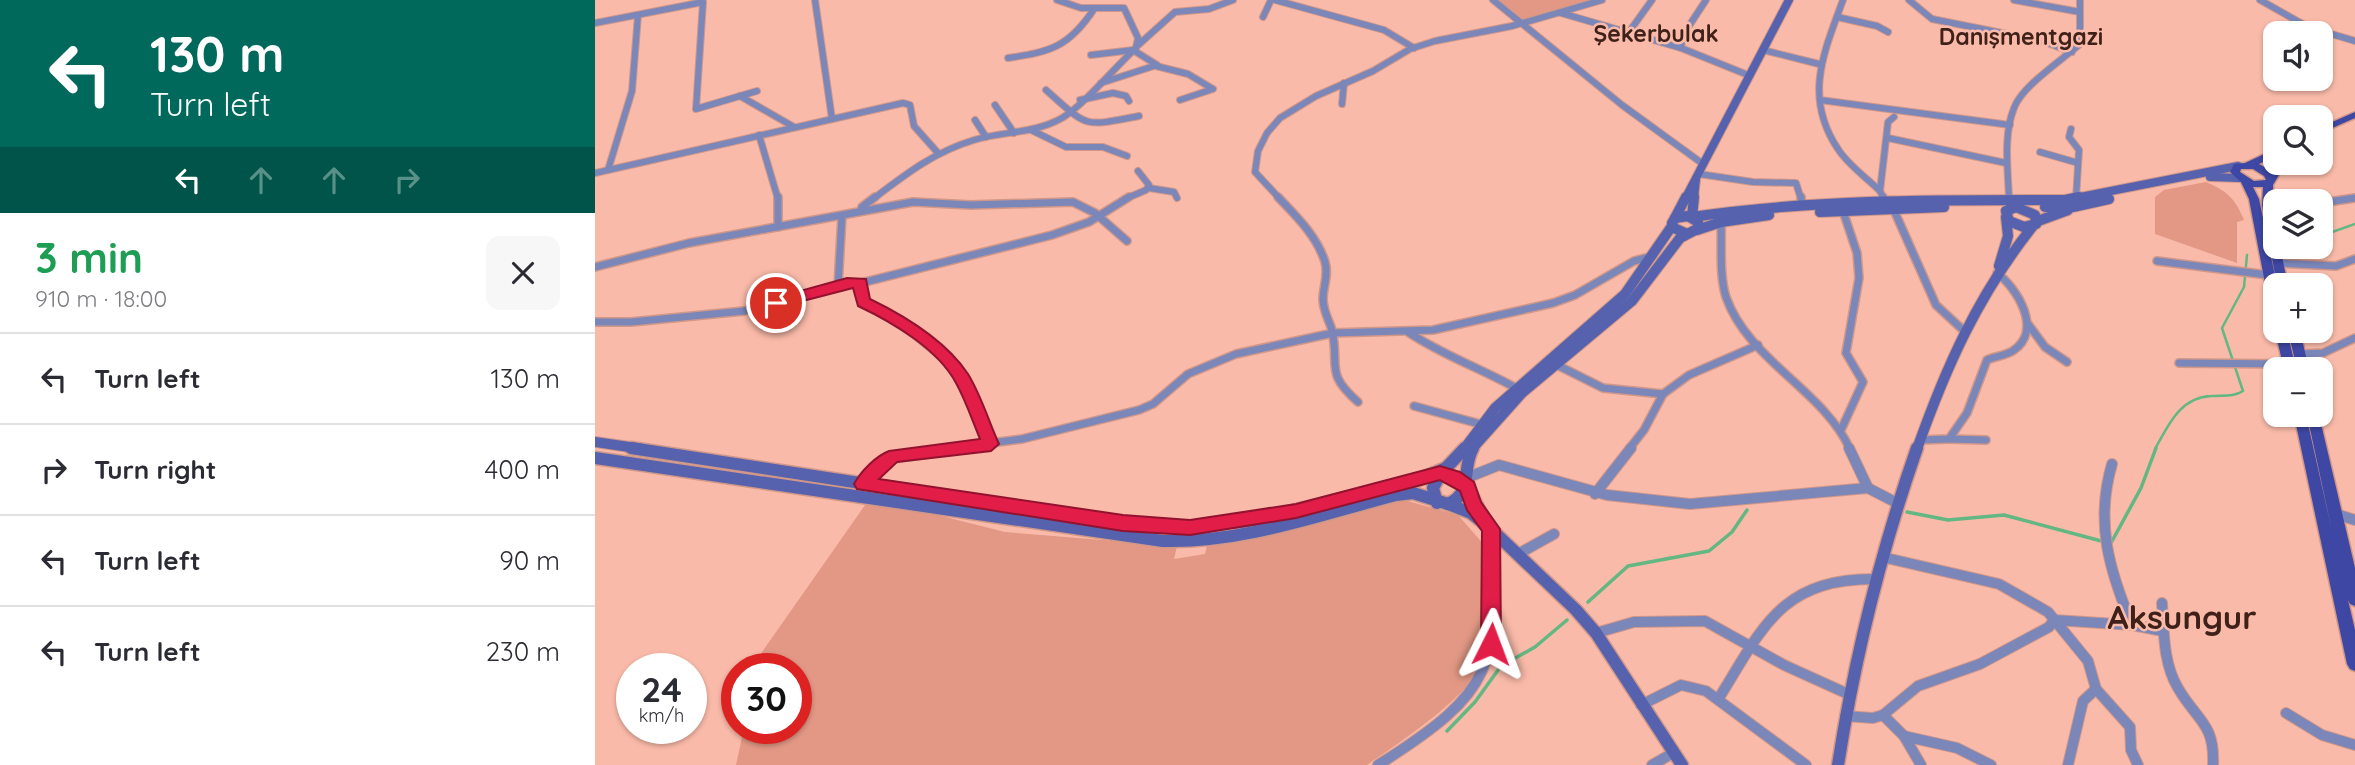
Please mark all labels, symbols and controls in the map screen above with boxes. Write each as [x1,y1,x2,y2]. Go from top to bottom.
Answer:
district label: Şekerbulak [1593,19,1719,48]
map controls [2263,21,2333,427]
button: sound [2263,21,2333,91]
district label: Danışmentgazi [1939,22,2103,51]
text: 130 m [150,23,284,84]
icon: left [35,28,126,119]
text: Turn left [150,84,271,124]
button: search [2263,105,2333,175]
icon: left [169,161,207,199]
icon: ahead [242,161,280,199]
icon: ahead [315,161,353,199]
icon: right [388,161,426,199]
button: layers [2263,189,2333,259]
text: 3 min [35,231,143,284]
button: close [486,236,560,310]
pin [746,273,806,333]
button: + [2263,273,2333,343]
text: 910 m · 18:00 [35,284,167,313]
icon: arrive [757,284,795,322]
button: − [2263,357,2333,427]
icon: left [35,360,73,398]
text: Turn left [94,362,201,395]
text: 130 m [490,362,560,395]
icon: right [35,451,73,489]
text: Turn right [94,453,216,486]
text: 400 m [485,453,560,486]
icon: left [35,542,73,580]
text: Turn left [94,544,201,577]
text: 90 m [499,544,560,577]
district label: Aksungur [2107,596,2257,637]
position arrow [1454,607,1528,681]
icon: left [35,633,73,671]
text: Turn left [94,635,201,668]
text: 230 m [486,635,560,668]
speed limit sign: 30 [721,653,812,744]
text: 24 [641,667,682,711]
text: km/h [639,704,684,727]

